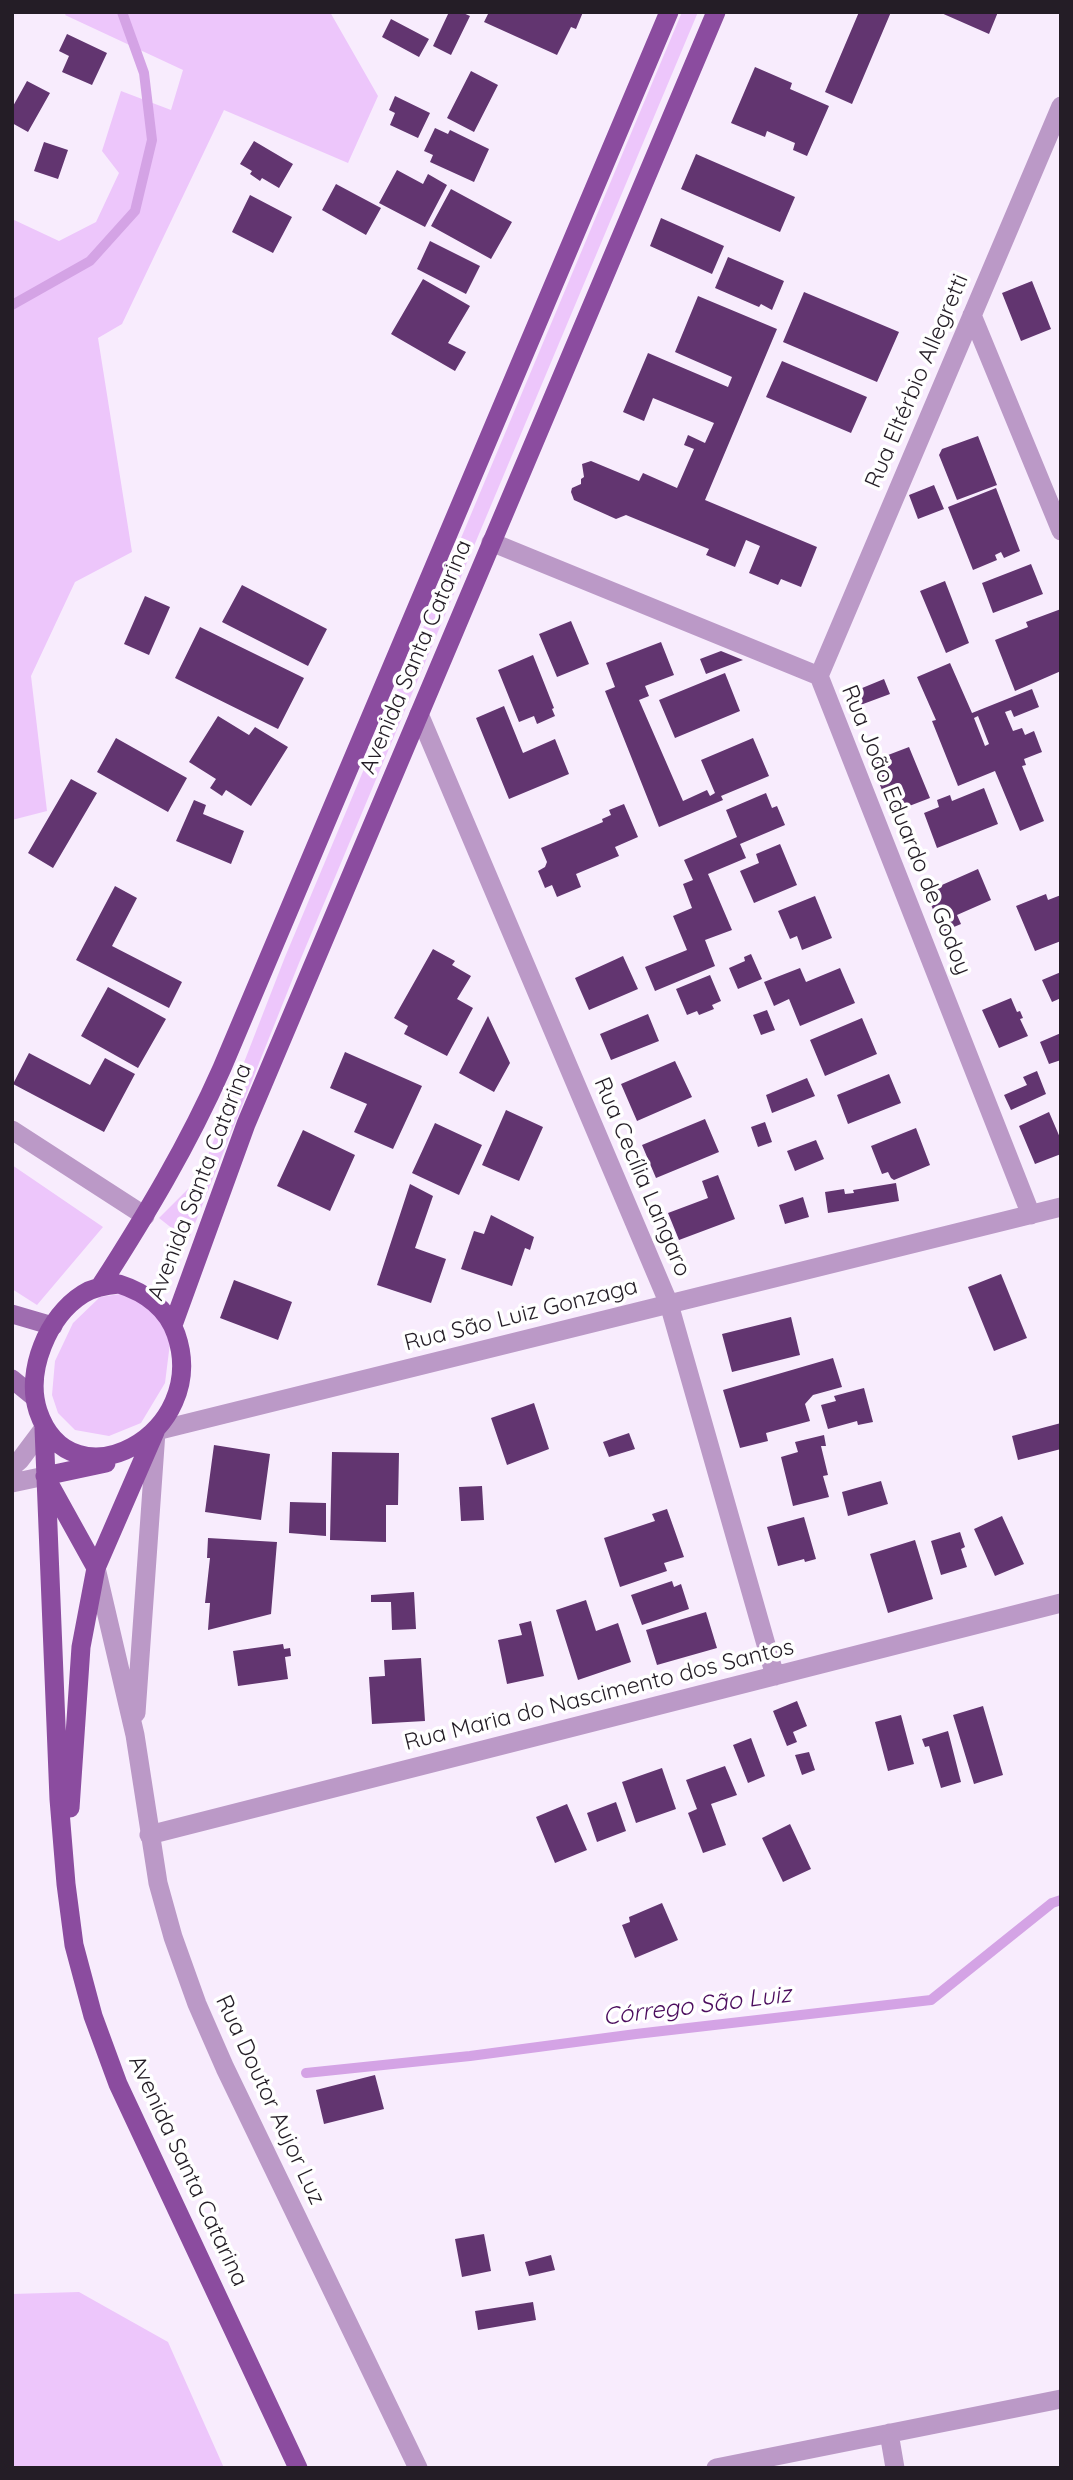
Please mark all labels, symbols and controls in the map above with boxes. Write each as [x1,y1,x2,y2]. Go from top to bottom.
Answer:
street label: Rua Eltérbio Allegretti [859,270,975,492]
street label: Avenida Santa Catarina [354,536,478,778]
street label: Rua João Eduardo de Godoy [835,681,977,979]
street label: Avenida Santa Catarina [142,1060,258,1304]
street label: Rua Cecília Langaro [588,1073,696,1281]
street label: Rua São Luiz Gonzaga [402,1273,640,1357]
street label: Rua Maria do Nascimento dos Santos [401,1633,797,1757]
water label: Córrego São Luiz [601,1980,793,2032]
street label: Rua Doutor Aujor Luz [209,1991,331,2209]
street label: Avenida Santa Catarina [122,2051,254,2291]

